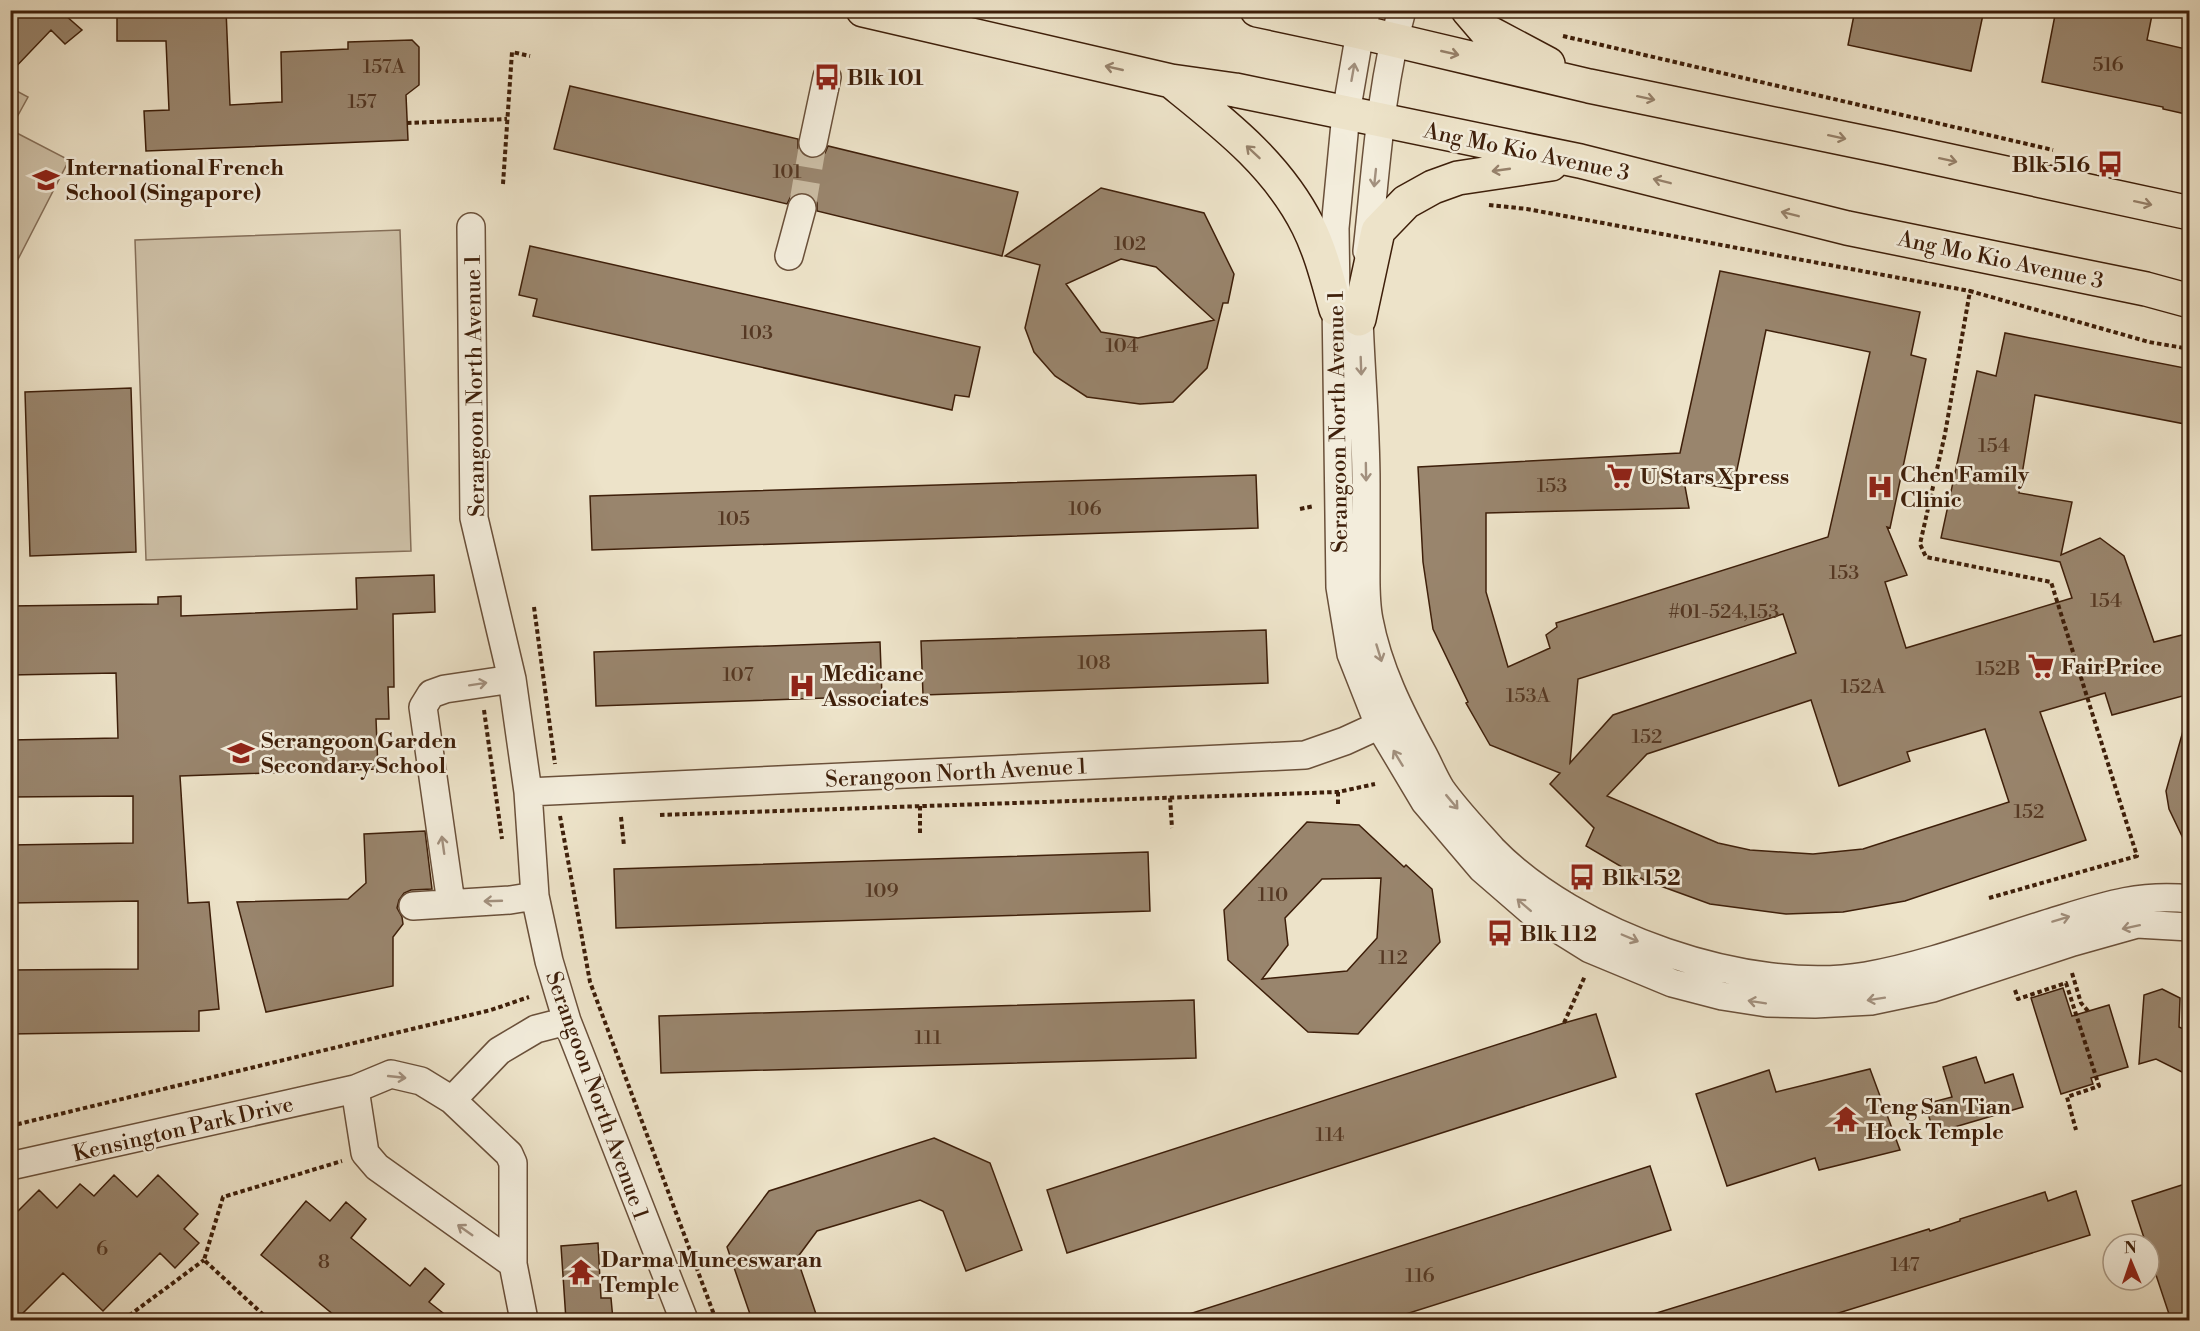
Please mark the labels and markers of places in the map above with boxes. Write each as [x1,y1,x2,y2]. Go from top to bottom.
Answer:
bus stop icon: Blk 101 [812,62,842,92]
place label: Blk 101 [847,65,924,92]
bus stop icon: Blk 516 [2095,149,2125,179]
place label: Blk 516 [2012,152,2090,179]
place label: International French School (Singapore) [66,155,284,207]
school or university icon: International French School (Singapore) [31,165,61,195]
supermarket icon: U Stars Xpress [1605,461,1635,491]
place label: Chen Family Clinic [1900,462,2030,514]
place label: U Stars Xpress [1640,464,1789,491]
hospital icon: Chen Family Clinic [1865,472,1895,502]
supermarket icon: FairPrice [2026,651,2056,681]
place label: FairPrice [2061,654,2162,681]
place label: Medicane Associates [821,661,929,713]
hospital icon: Medicane Associates [787,671,817,701]
place label: Serangoon Garden Secondary School [261,728,457,780]
school or university icon: Serangoon Garden Secondary School [226,738,256,768]
bus stop icon: Blk 152 [1567,862,1597,892]
place label: Blk 152 [1602,865,1681,892]
bus stop icon: Blk 112 [1485,918,1515,948]
place label: Blk 112 [1520,921,1597,948]
place label: Teng San Tian Hock Temple [1866,1094,2011,1146]
temple icon: Teng San Tian Hock Temple [1831,1104,1861,1134]
place label: Darma Muneeswaran Temple [601,1247,822,1299]
temple icon: Darma Muneeswaran Temple [566,1257,596,1287]

